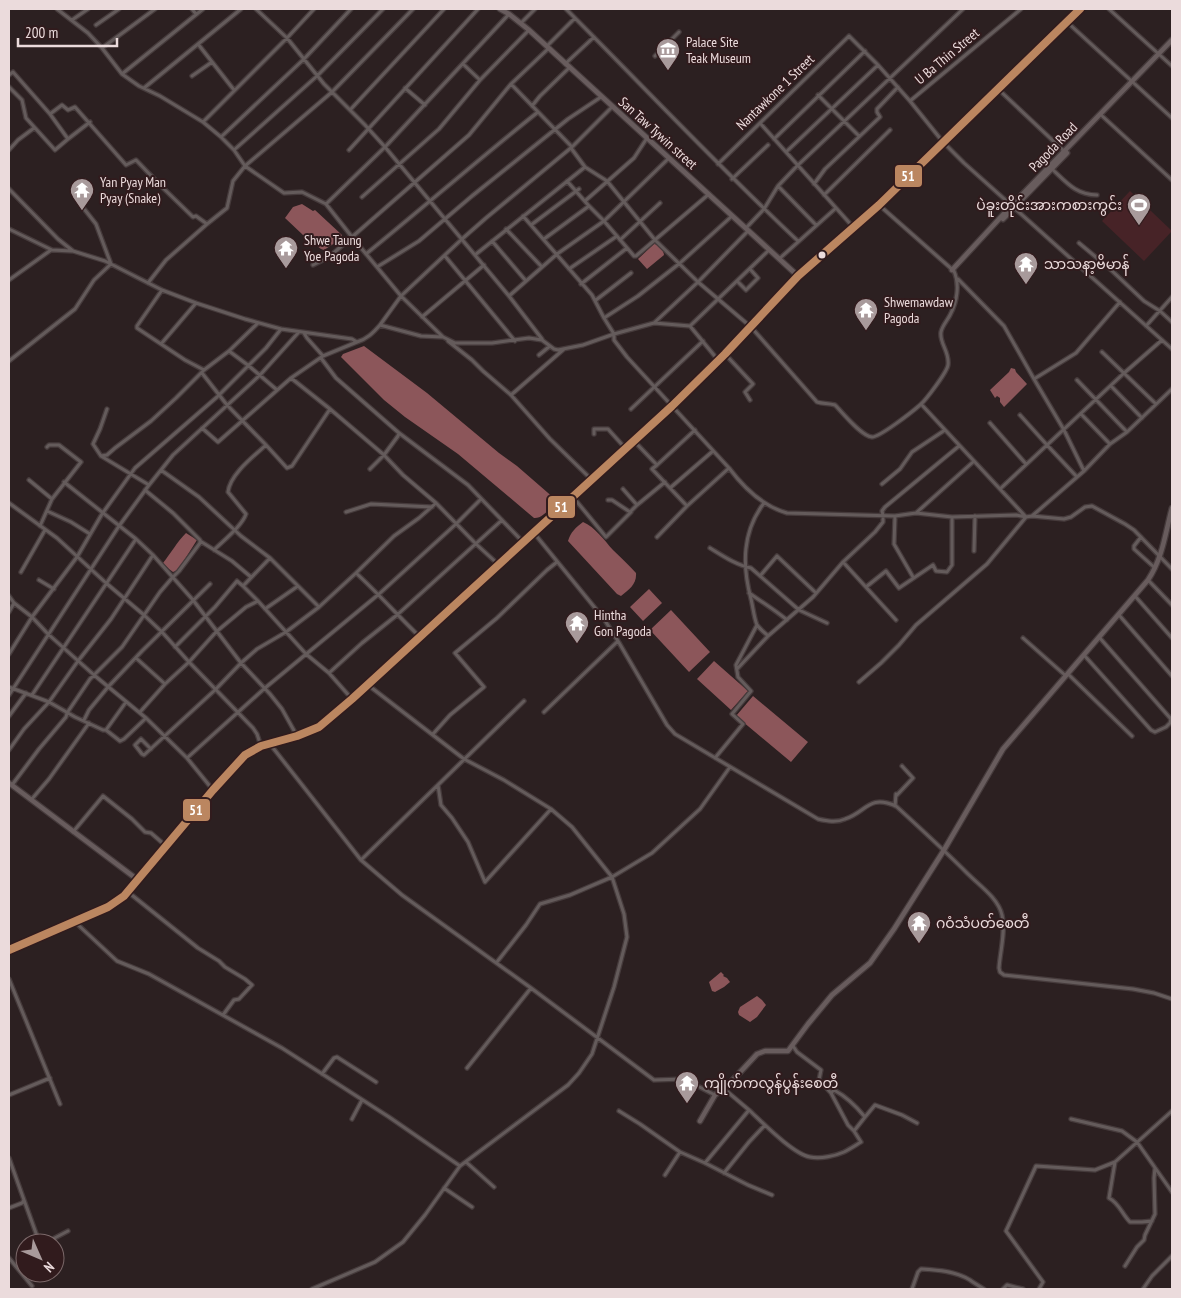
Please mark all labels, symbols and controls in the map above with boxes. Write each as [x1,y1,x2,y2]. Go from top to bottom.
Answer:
scale bar [18,15,116,47]
text: 200 m [25,23,58,42]
street label: U Ba Thin Street [911,24,983,88]
place label: Palace Site Teak Museum [686,33,751,67]
museum icon: Palace Site Teak Museum [655,37,681,71]
street label: Nantawkone 1 Street [732,50,818,134]
street label: San Taw Tywin street [615,93,701,173]
street label: Pagoda Road [1025,118,1081,176]
line badge: 51 [894,164,923,188]
text: 51 [901,167,915,185]
place label: Yan Pyay Man Pyay (Snake) [100,173,166,207]
temple icon: Yan Pyay Man Pyay (Snake) [69,177,95,211]
sports icon: ပဲခူးတိုင်းအားကစားကွင်း [1126,192,1152,226]
place label: ပဲခူးတိုင်းအားကစားကွင်း [976,195,1122,217]
place label: Shwe Taung Yoe Pagoda [304,231,362,265]
temple icon: Shwe Taung Yoe Pagoda [273,235,299,269]
unlabelled marker [817,250,827,260]
temple icon: သာသနာ့ဗိမာန် [1013,251,1039,285]
place label: သာသနာ့ဗိမာန် [1044,254,1130,276]
place label: Shwemawdaw Pagoda [884,293,954,327]
temple icon: Shwemawdaw Pagoda [853,297,879,331]
line badge: 51 [547,495,576,519]
text: 51 [554,498,568,516]
place label: Hintha Gon Pagoda [594,606,651,640]
temple icon: Hintha Gon Pagoda [564,610,590,644]
line badge: 51 [182,798,211,822]
text: 51 [189,801,203,819]
temple icon: ဂဝံသံပတ်စေတီ [906,910,932,944]
place label: ဂဝံသံပတ်စေတီ [936,913,1030,932]
temple icon: ကျိုက်ကလွန်ပွန်းစေတီ [674,1070,700,1104]
place label: ကျိုက်ကလွန်ပွန်းစေတီ [704,1073,838,1095]
north arrow [15,1233,65,1283]
text: N [40,1258,58,1276]

